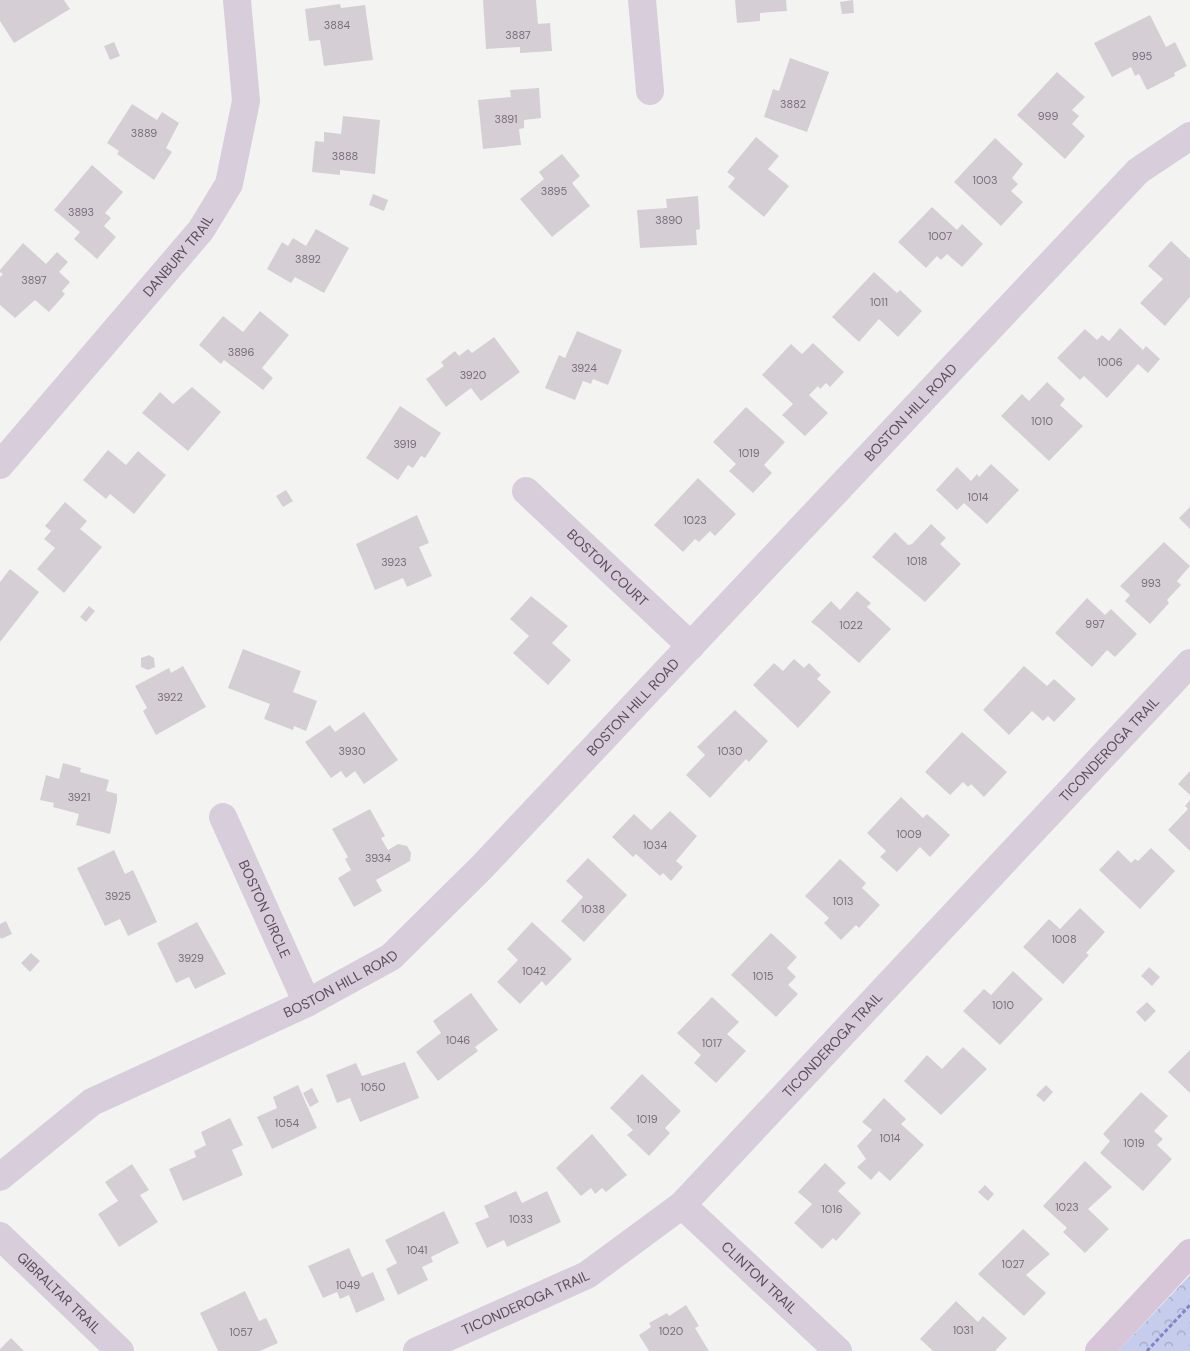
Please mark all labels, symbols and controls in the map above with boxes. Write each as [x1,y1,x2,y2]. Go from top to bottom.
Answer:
house number: 3884 [324,18,351,32]
house number: 3887 [505,28,531,42]
house number: 995 [1132,49,1153,63]
house number: 3882 [780,97,806,111]
house number: 999 [1038,109,1058,123]
house number: 3891 [494,112,518,126]
house number: 3889 [131,126,157,140]
house number: 3888 [332,149,358,163]
house number: 1003 [973,173,997,187]
house number: 3895 [541,184,568,198]
house number: 3893 [68,205,94,219]
street label: DANBURY TRAIL [139,211,217,300]
house number: 3890 [655,213,683,227]
house number: 1007 [928,229,952,243]
house number: 3892 [295,252,321,266]
house number: 3897 [21,273,47,287]
house number: 1011 [870,295,888,309]
house number: 3896 [228,345,254,359]
house number: 1006 [1097,355,1123,369]
street label: BOSTON HILL ROAD [860,360,961,465]
house number: 3924 [571,361,597,375]
house number: 3920 [460,368,486,382]
house number: 1010 [1031,414,1053,428]
house number: 3919 [393,437,417,451]
house number: 1019 [738,446,760,460]
house number: 1014 [967,490,989,504]
house number: 1023 [683,513,707,527]
street label: BOSTON COURT [563,525,652,610]
house number: 1018 [906,554,928,568]
house number: 3923 [381,555,407,569]
house number: 993 [1141,576,1161,590]
house number: 997 [1085,617,1105,631]
house number: 1022 [839,618,863,632]
street label: BOSTON HILL ROAD [582,654,683,760]
house number: 3922 [157,690,183,704]
street label: TICONDEROGA TRAIL [1055,693,1163,806]
house number: 3930 [339,744,365,758]
house number: 1030 [718,744,742,758]
house number: 3921 [68,790,90,804]
house number: 1009 [896,827,922,841]
house number: 1034 [643,838,667,852]
house number: 3934 [365,851,391,865]
street label: BOSTON CIRCLE [235,857,295,961]
house number: 3925 [105,889,131,903]
house number: 1013 [833,894,853,908]
house number: 1038 [581,902,605,916]
house number: 1008 [1051,932,1077,946]
street label: BOSTON HILL ROAD [280,946,402,1022]
house number: 3929 [178,951,204,965]
house number: 1042 [522,964,546,978]
house number: 1015 [752,969,774,983]
street label: TICONDEROGA TRAIL [778,988,886,1101]
house number: 1010 [992,998,1014,1012]
house number: 1046 [446,1033,470,1047]
house number: 1017 [702,1036,722,1050]
house number: 1050 [360,1080,386,1094]
house number: 1019 [636,1112,658,1126]
house number: 1054 [275,1116,299,1130]
house number: 1014 [879,1131,901,1145]
house number: 1019 [1123,1136,1145,1150]
house number: 1023 [1055,1200,1079,1214]
house number: 1016 [821,1202,843,1216]
house number: 1033 [509,1212,533,1226]
street label: CLINTON TRAIL [717,1237,801,1318]
house number: 1041 [406,1243,428,1257]
street label: GIBRALTAR TRAIL [13,1248,105,1337]
house number: 1027 [1002,1257,1025,1271]
street label: TICONDEROGA TRAIL [459,1266,592,1339]
house number: 1049 [336,1278,360,1292]
house number: 1031 [953,1323,973,1337]
house number: 1020 [659,1324,683,1338]
house number: 1057 [229,1325,253,1339]

